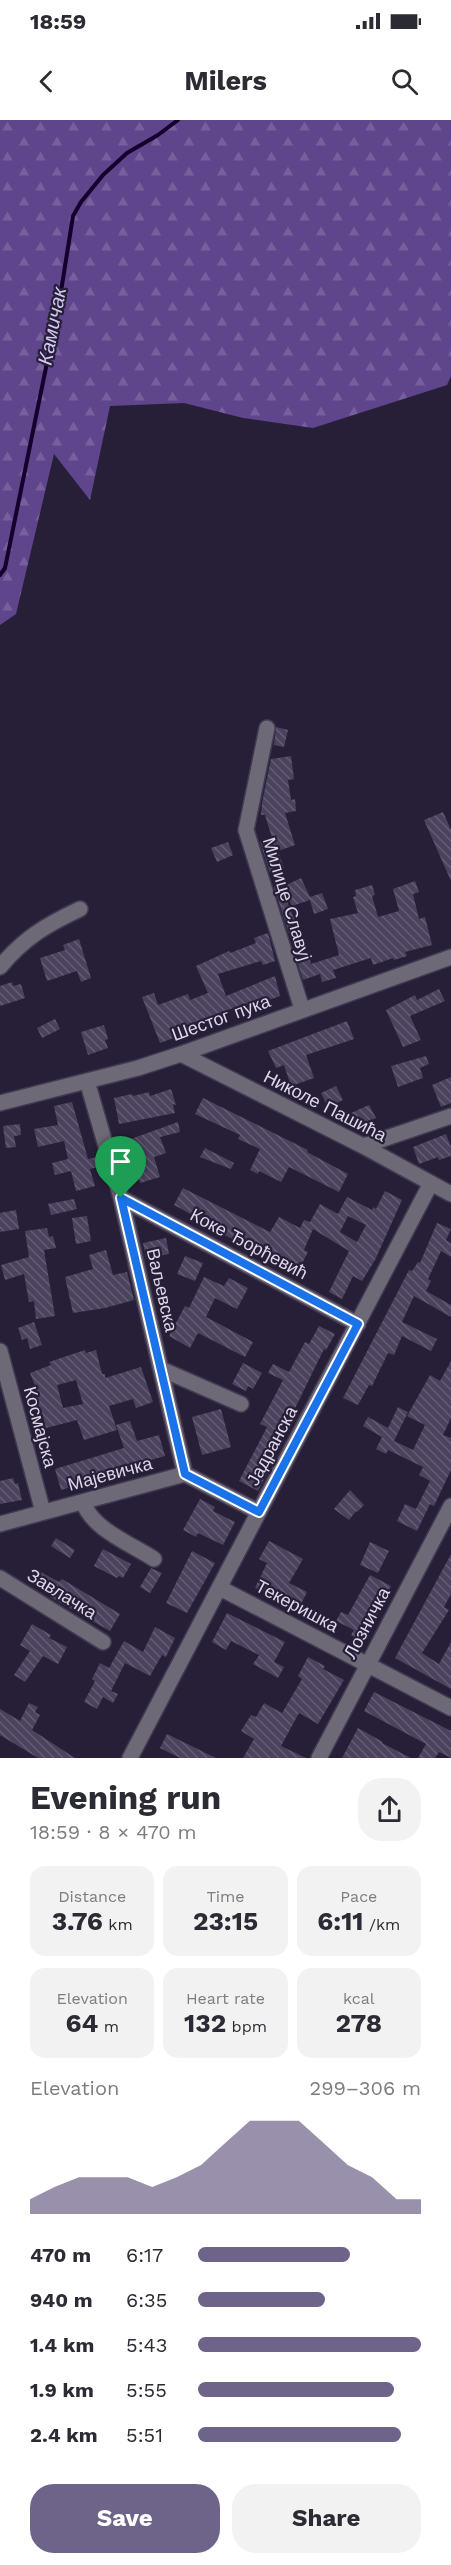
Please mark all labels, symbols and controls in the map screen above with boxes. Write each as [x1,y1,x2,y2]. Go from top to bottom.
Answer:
text: 18:59 [30,9,86,34]
icon: back [30,65,63,98]
text: Milers [184,65,267,97]
icon: search [388,65,421,98]
water label: Камичак [33,284,72,367]
street label: Милице Славуј [259,835,316,963]
street label: Шестог пука [169,990,274,1045]
street label: Николе Пашића [260,1066,391,1146]
pin [95,1136,146,1198]
icon: arrive [104,1145,137,1178]
street label: Коке Ђорђевић [187,1204,312,1283]
street label: Ваљевска [143,1246,182,1335]
street label: Космајска [20,1384,62,1471]
street label: Јадранска [242,1402,302,1489]
street label: Мајевичка [65,1452,155,1495]
street label: Завлачка [24,1564,102,1624]
street label: Текеришка [252,1575,343,1637]
street label: Лозничка [339,1583,394,1662]
text: Evening run [30,1778,221,1817]
button: share [358,1778,421,1841]
text: 18:59 · 8 × 470 m [30,1820,197,1844]
text: Distance [58,1887,126,1906]
text: Time [206,1887,245,1906]
text: Pace [340,1887,377,1906]
text: 3.76 [52,1906,103,1936]
text: 23:15 [193,1906,258,1936]
text: 6:11 [317,1906,364,1936]
text: km [103,1915,133,1934]
text: /km [364,1915,400,1934]
text: Elevation [56,1989,128,2008]
text: Heart rate [186,1989,265,2008]
text: kcal [343,1989,375,2008]
text: 64 [65,2008,98,2038]
text: 132 [184,2008,226,2038]
text: 278 [336,2008,382,2038]
text: m [98,2017,119,2036]
text: bpm [226,2017,267,2036]
text: Elevation [30,2076,119,2100]
text: 299–306 m [310,2076,421,2100]
text: 470 m [30,2243,91,2267]
text: 6:17 [126,2243,163,2267]
text: 940 m [30,2288,93,2312]
text: 6:35 [126,2288,167,2312]
text: 1.4 km [30,2333,94,2357]
text: 5:43 [126,2333,167,2357]
text: 1.9 km [30,2378,94,2402]
text: 5:55 [126,2378,167,2402]
text: 2.4 km [30,2423,98,2447]
text: 5:51 [126,2423,163,2447]
button: Save [30,2484,220,2553]
button: Share [232,2484,421,2553]

